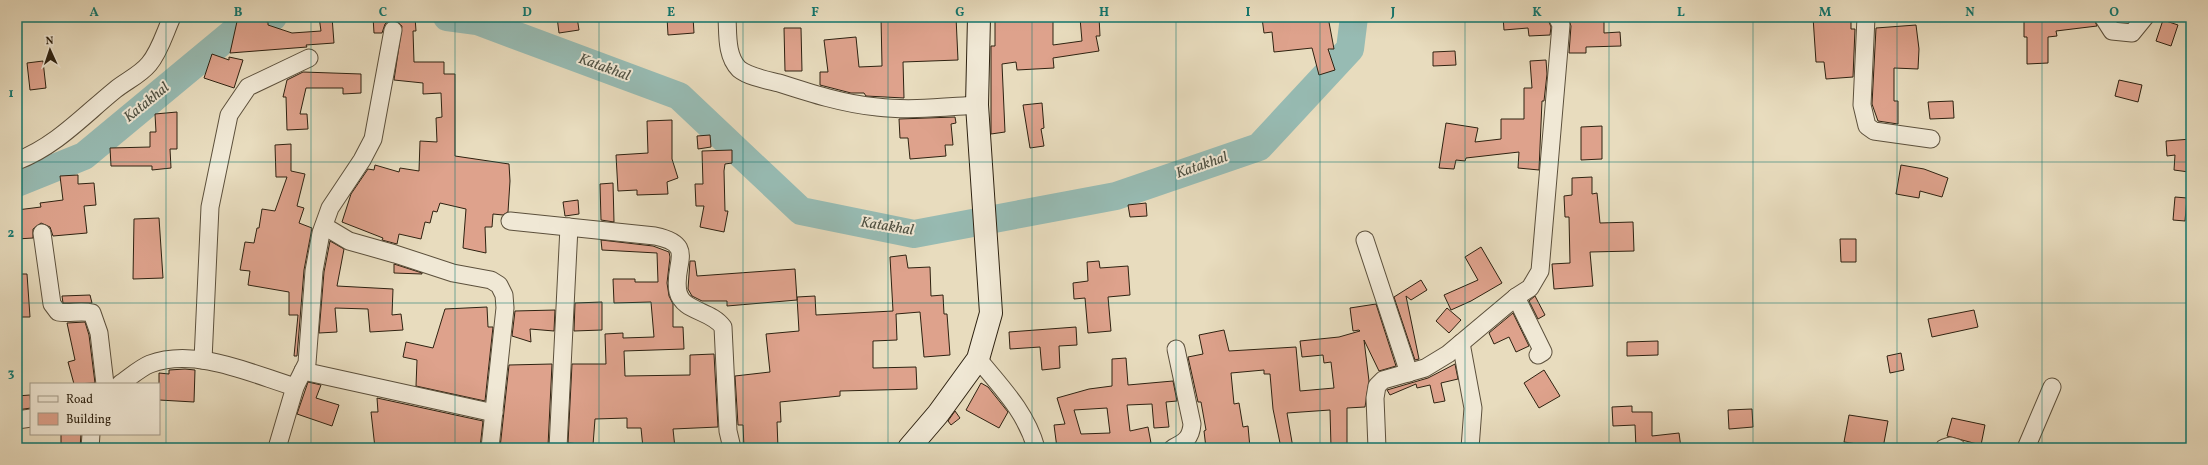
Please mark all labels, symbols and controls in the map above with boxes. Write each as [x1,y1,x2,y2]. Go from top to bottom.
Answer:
text: A [89,4,99,22]
text: B [234,4,243,22]
text: C [379,4,387,22]
text: D [522,4,532,22]
text: E [667,4,675,22]
text: F [811,4,819,22]
text: G [955,4,965,22]
text: H [1099,4,1109,22]
text: I [1246,4,1251,22]
text: J [1390,4,1396,22]
text: K [1532,4,1542,22]
text: L [1677,4,1685,22]
text: M [1819,4,1832,22]
text: N [1965,4,1975,22]
text: O [2109,4,2119,22]
north arrow [30,30,70,70]
text: N [45,34,54,49]
water label: Katakhal [575,49,633,87]
water label: Katakhal [120,78,175,128]
text: 1 [8,85,14,103]
water label: Katakhal [1173,147,1231,185]
water label: Katakhal [859,212,915,242]
text: 2 [8,225,15,243]
text: 3 [8,365,15,383]
legend [30,383,160,435]
text: Road [66,392,93,408]
text: Building [66,412,111,428]

